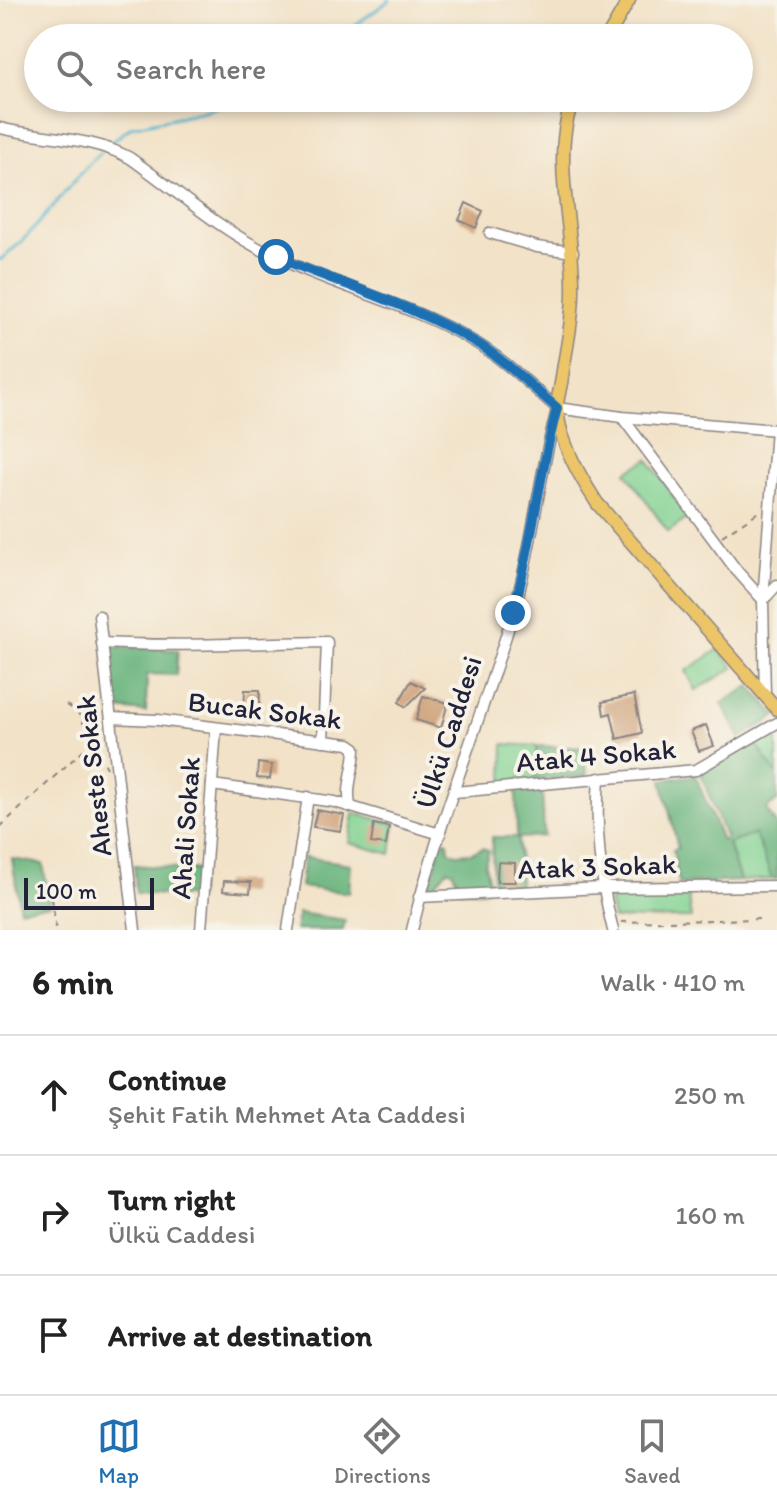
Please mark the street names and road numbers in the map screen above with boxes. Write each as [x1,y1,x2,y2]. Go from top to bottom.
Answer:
street label: Ülkü Caddesi [407,651,489,813]
street label: Bucak Sokak [186,684,344,736]
street label: Aheste Sokak [68,694,118,858]
street label: Atak 4 Sokak [515,731,678,779]
street label: Ahali Sokak [163,755,207,900]
street label: Atak 3 Sokak [517,846,677,886]

